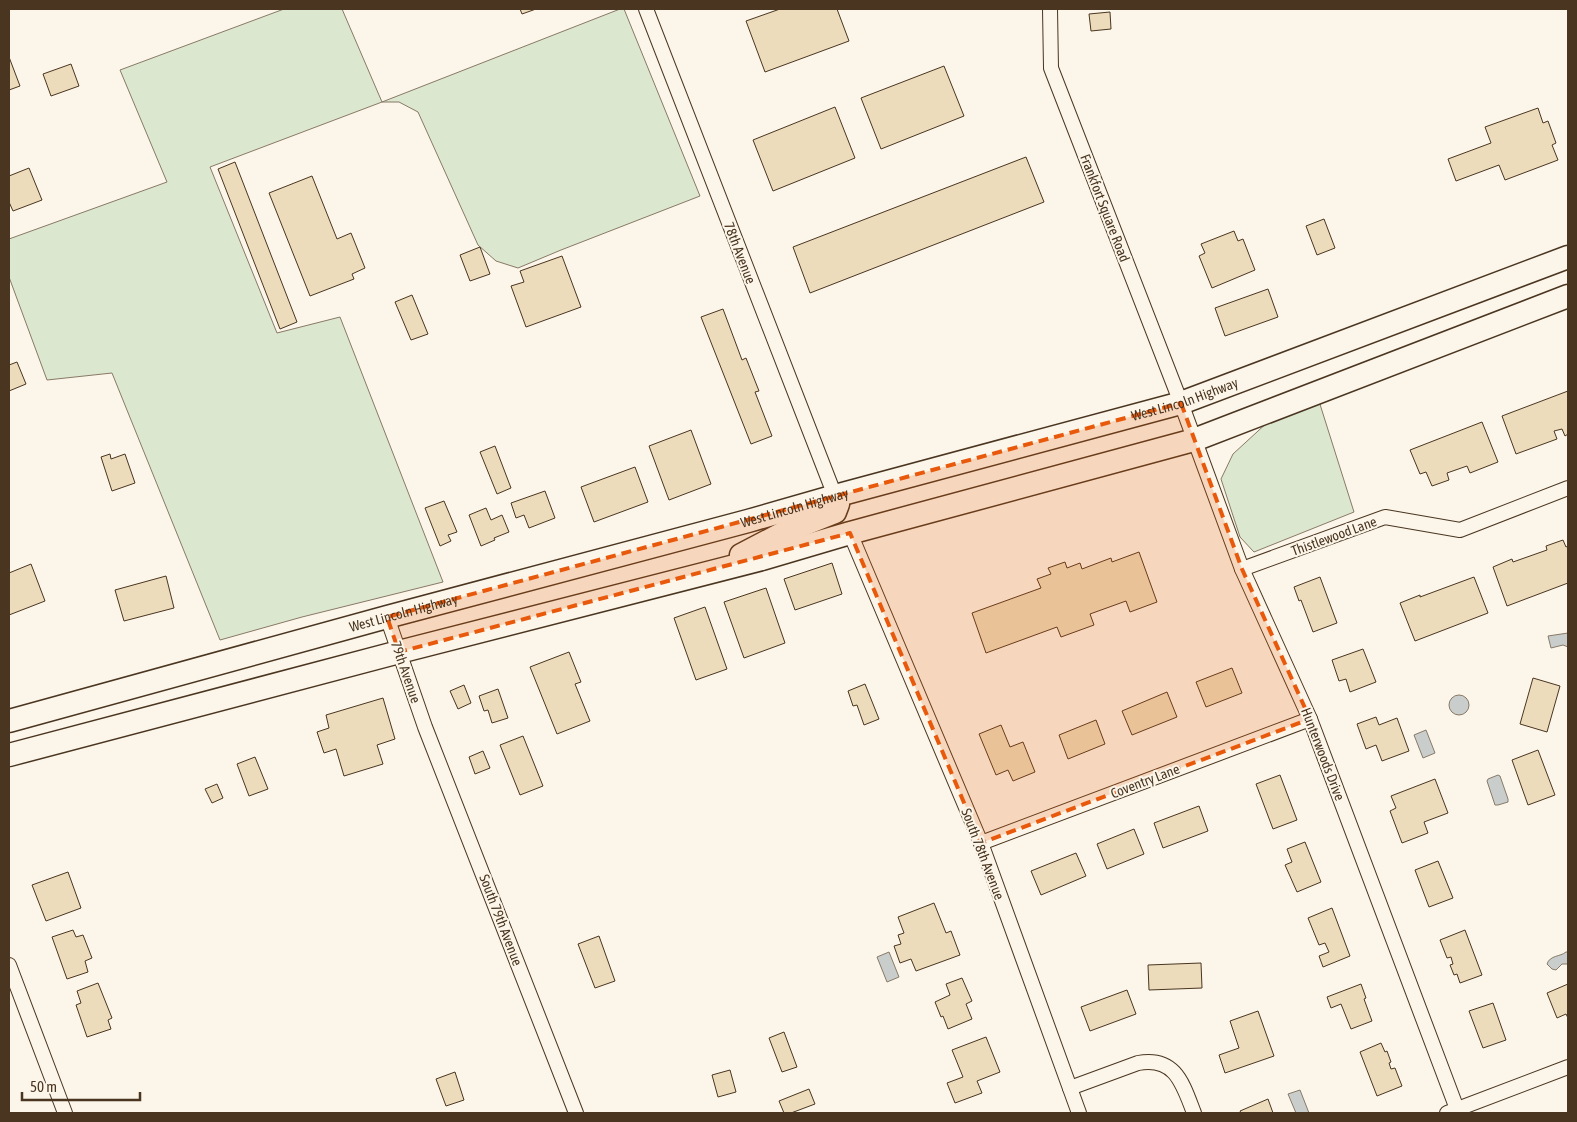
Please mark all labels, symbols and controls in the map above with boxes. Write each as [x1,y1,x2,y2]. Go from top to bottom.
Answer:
street label: Frankfort Square Road [1077,152,1133,264]
street label: 78th Avenue [721,220,759,286]
street label: West Lincoln Highway [1130,374,1240,424]
street label: West Lincoln Highway [739,485,850,531]
street label: Thistlewood Lane [1289,513,1379,559]
street label: West Lincoln Highway [348,591,459,635]
street label: 79th Avenue [388,639,424,705]
street label: Hunterwoods Drive [1298,705,1348,803]
street label: Coventry Lane [1108,761,1182,801]
street label: South 78th Avenue [958,806,1008,902]
street label: South 79th Avenue [476,872,526,968]
scale bar [22,1070,140,1102]
text: 50 m [30,1078,57,1095]

